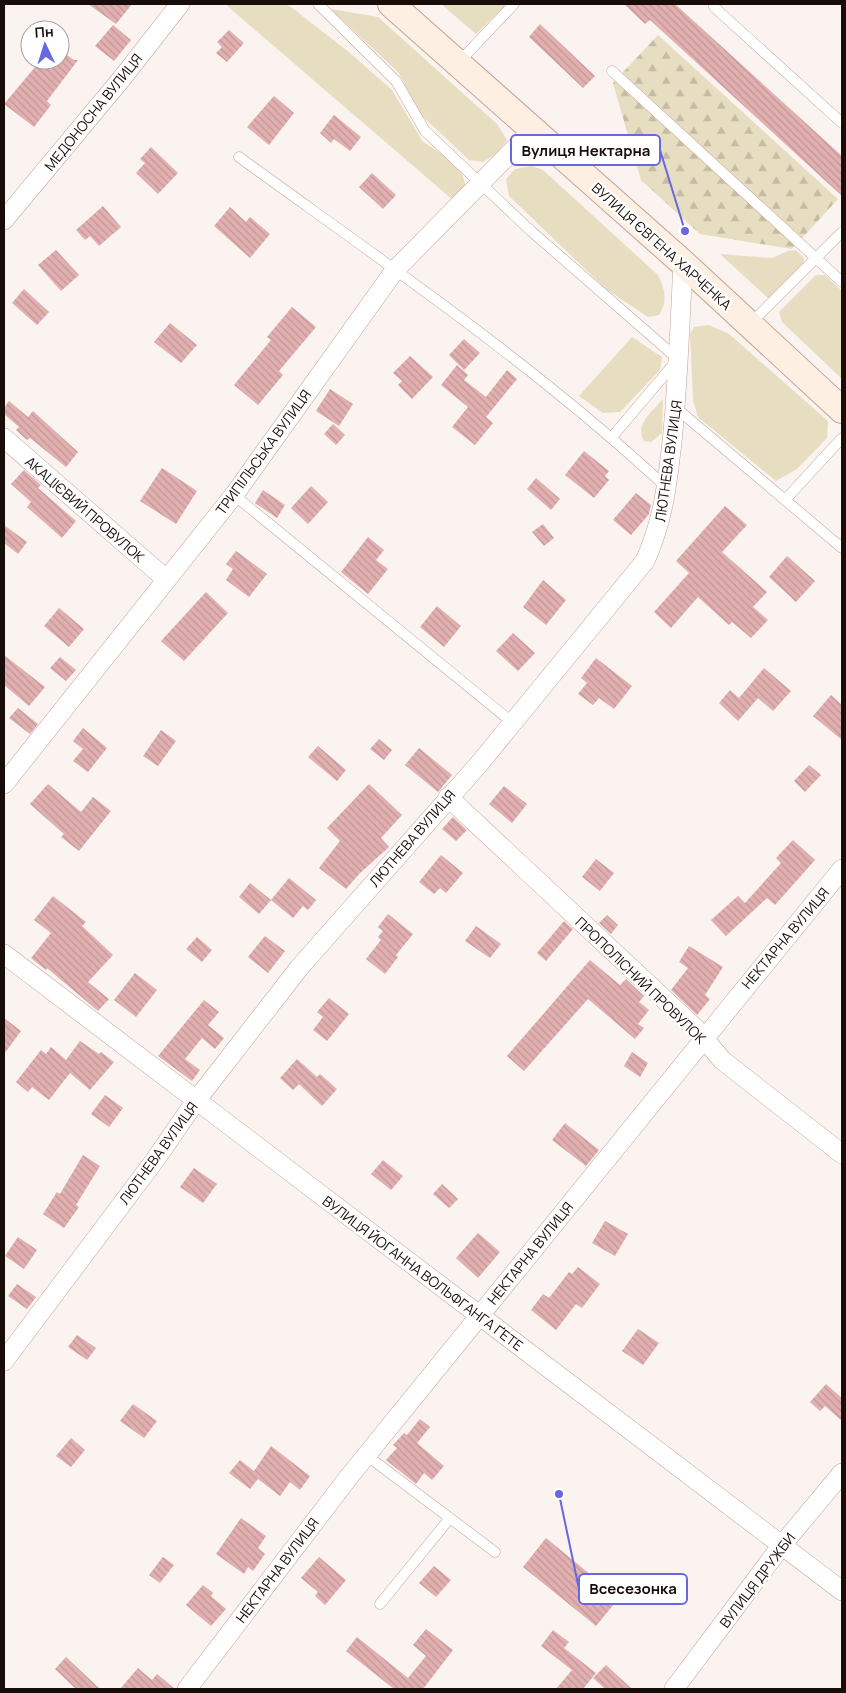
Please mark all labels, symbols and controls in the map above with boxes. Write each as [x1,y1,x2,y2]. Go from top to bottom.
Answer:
north arrow [20,20,70,70]
text: Пн [34,21,54,42]
street label: МЕДОНОСНА ВУЛИЦЯ [40,50,146,174]
callout: Вулиця Нектарна [511,135,660,165]
text: Вулиця Нектарна [522,140,650,161]
street label: ВУЛИЦЯ ЄВГЕНА ХАРЧЕНКА [588,178,736,314]
street label: ТРИПІЛЬСЬКА ВУЛИЦЯ [211,386,315,518]
street label: ЛЮТНЕВА ВУЛИЦЯ [650,399,686,523]
street label: АКАЦІЄВИЙ ПРОВУЛОК [21,452,149,567]
street label: ЛЮТНЕВА ВУЛИЦЯ [365,785,459,891]
street label: НЕКТАРНА ВУЛИЦЯ [737,883,833,993]
street label: ПРОПОЛІСНИЙ ПРОВУЛОК [572,912,711,1048]
street label: ЛЮТНЕВА ВУЛИЦЯ [114,1098,202,1208]
street label: ВУЛИЦЯ ЙОГАННА ВОЛЬФГАНГА ҐЕТЕ [319,1191,527,1355]
street label: НЕКТАРНА ВУЛИЦЯ [483,1198,577,1308]
street label: НЕКТАРНА ВУЛИЦЯ [231,1514,323,1626]
street label: ВУЛИЦЯ ДРУЖБИ [715,1528,799,1632]
callout: Всесезонка [579,1574,687,1604]
text: Всесезонка [589,1578,677,1599]

